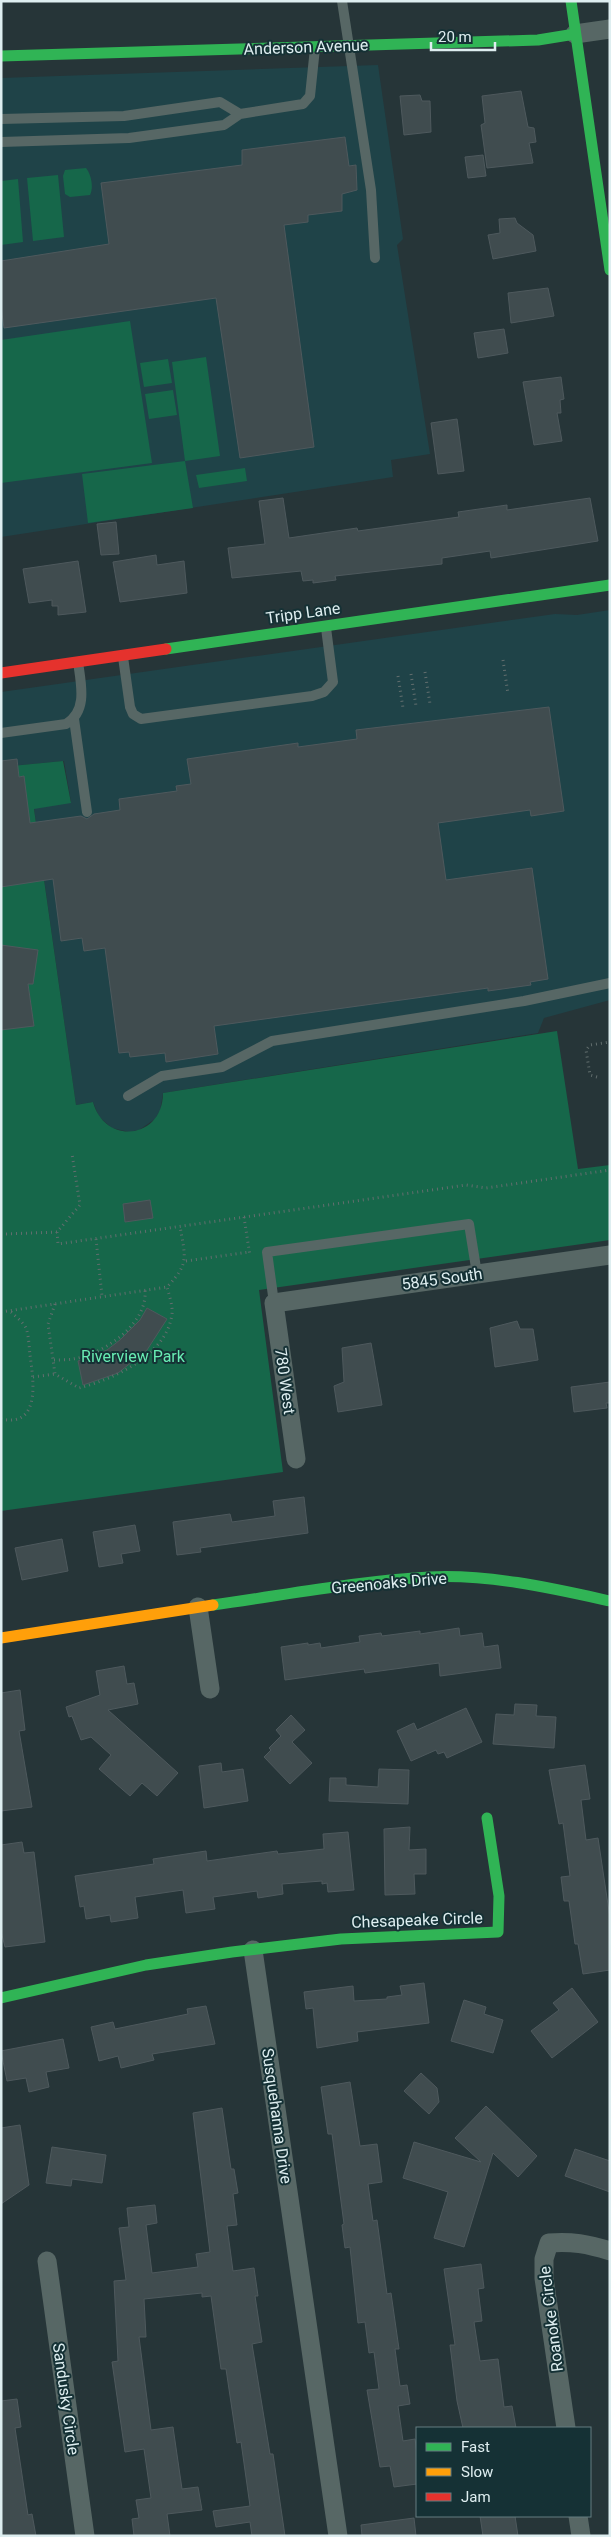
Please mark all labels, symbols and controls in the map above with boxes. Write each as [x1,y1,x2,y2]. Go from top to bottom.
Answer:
scale bar [431,20,495,52]
text: 20 m [438,28,472,46]
street label: Anderson Avenue [243,35,369,59]
street label: Tripp Lane [265,598,341,628]
street label: 5845 South [400,1264,484,1294]
park label: Riverview Park [81,1347,186,1366]
street label: 780 West [271,1347,299,1415]
street label: Greenoaks Drive [330,1568,448,1598]
street label: Chesapeake Circle [351,1908,483,1932]
street label: Susquehanna Drive [258,2047,296,2185]
street label: Roanoke Circle [535,2265,567,2373]
street label: Sandusky Circle [49,2342,83,2456]
legend [416,2427,591,2517]
text: Fast [461,2438,490,2456]
text: Slow [461,2463,493,2481]
text: Jam [461,2488,491,2506]

